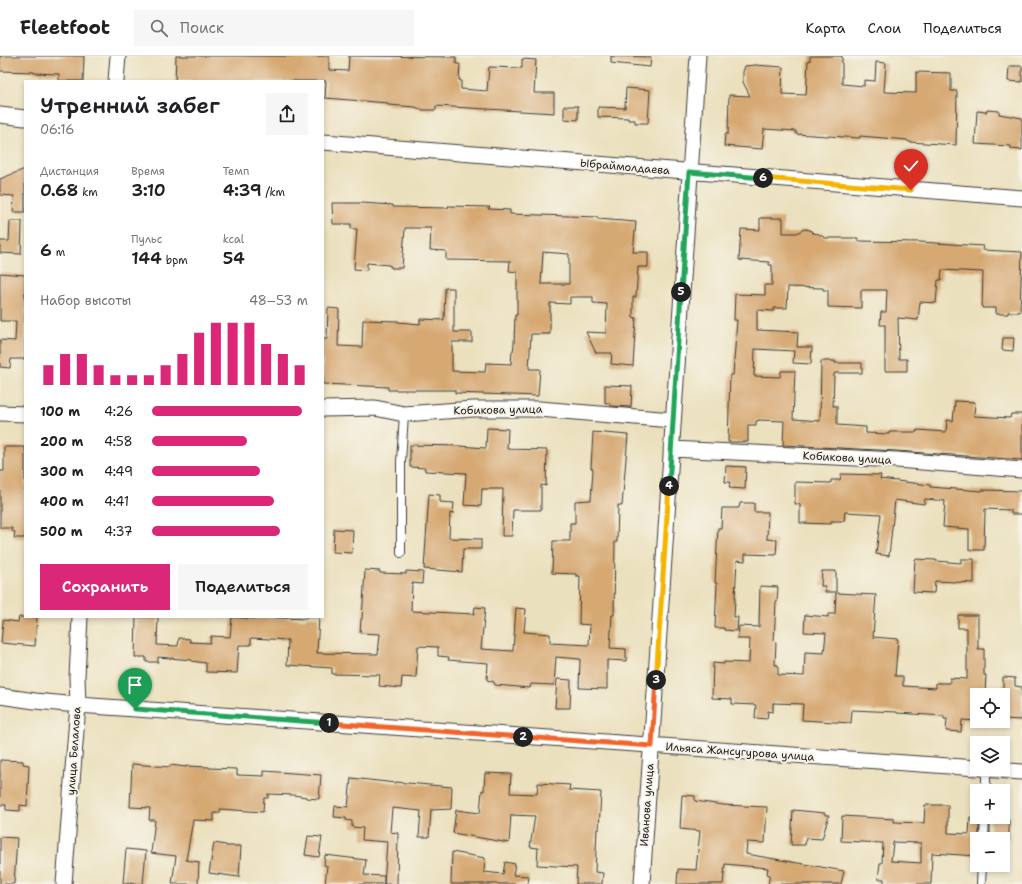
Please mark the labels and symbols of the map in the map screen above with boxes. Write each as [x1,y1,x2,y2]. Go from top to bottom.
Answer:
pin [894,149,928,190]
street label: Ыбраймолдаева [579,156,671,178]
pin: 6 [753,168,773,188]
pin: 5 [671,282,691,302]
street label: Кобикова улица [453,402,543,418]
street label: Кобикова улица [802,448,892,468]
pin: 4 [659,476,679,496]
pin [118,668,152,709]
pin: 3 [646,670,666,690]
street label: улица Белалова [63,706,85,796]
pin: 1 [319,713,339,733]
pin: 2 [513,727,533,747]
street label: Ильяса Жансугурова улица [665,739,815,765]
street label: Иванова улица [637,763,657,847]

